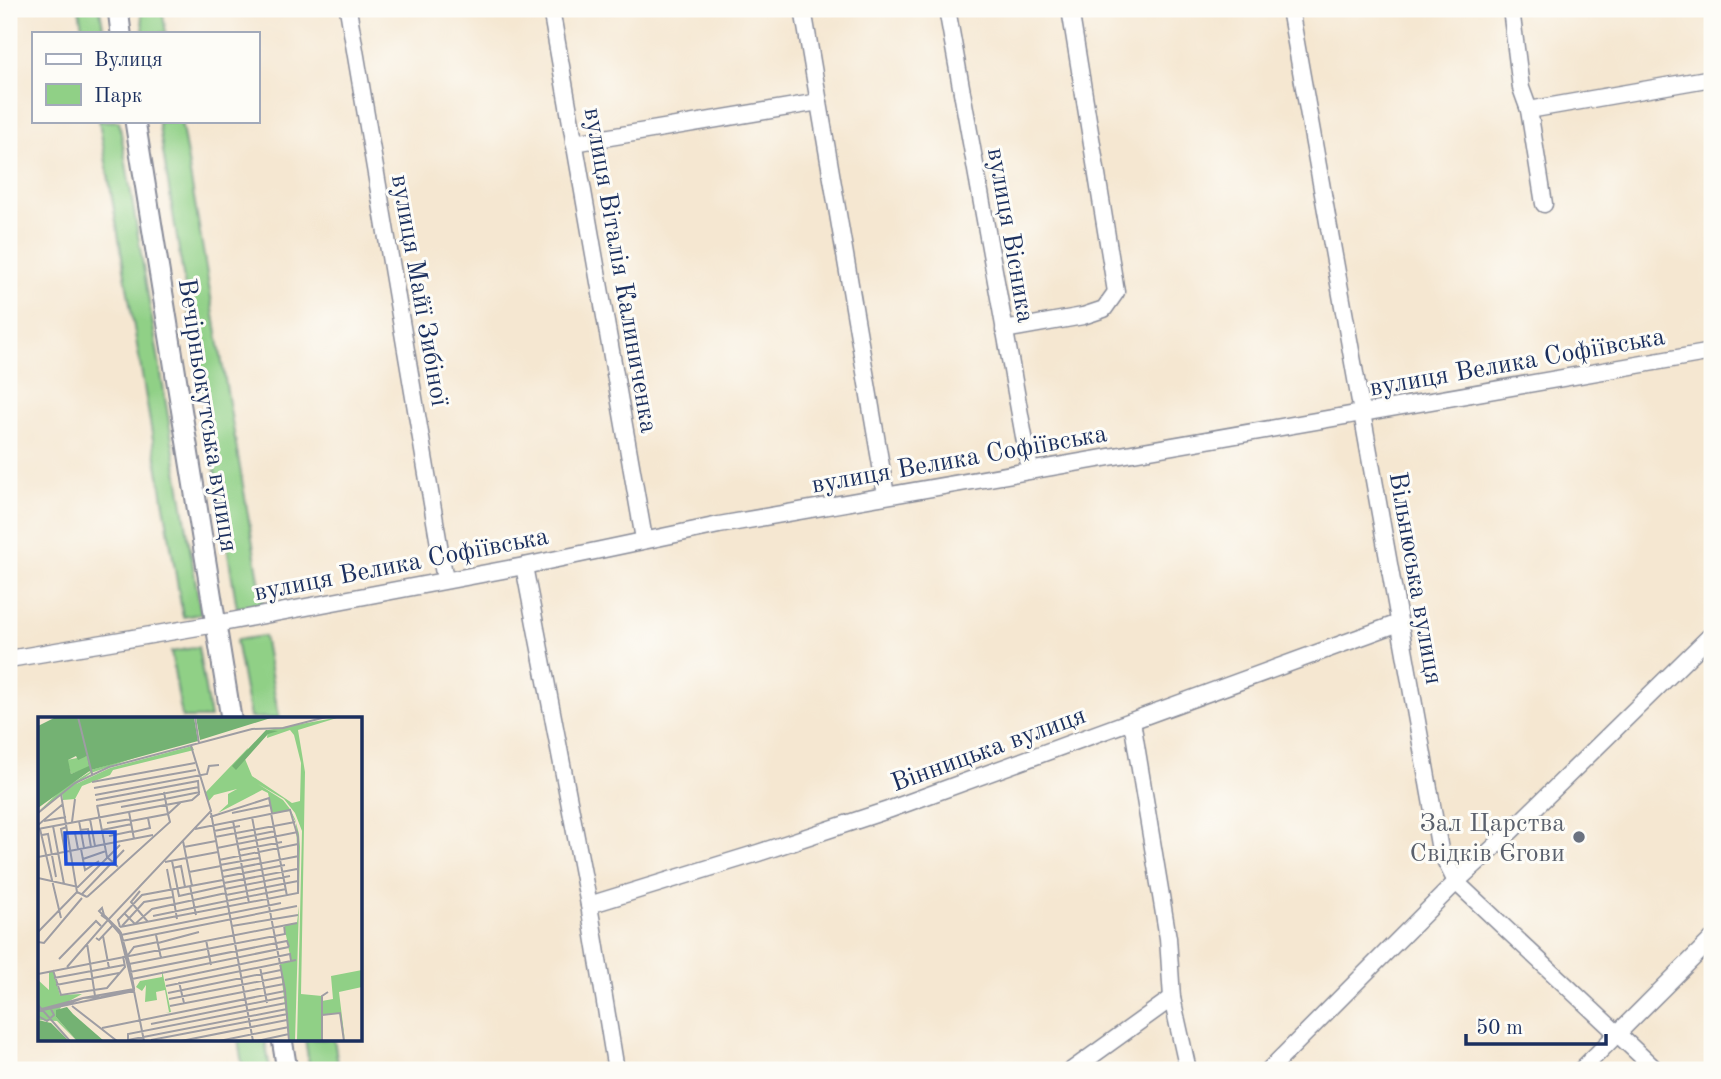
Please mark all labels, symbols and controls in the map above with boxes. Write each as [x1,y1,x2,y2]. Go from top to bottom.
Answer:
legend [32,32,259,122]
text: Вулиця [94,50,163,71]
text: Парк [94,86,143,107]
street label: вулиця Віталія Калиниченка [579,106,662,435]
street label: вулиця Вісника [982,146,1038,325]
street label: вулиця Майї Зибіної [386,172,452,409]
street label: Вечірньокутська вулиця [173,277,242,554]
street label: вулиця Велика Софіївська [1368,324,1667,402]
street label: вулиця Велика Софіївська [810,421,1109,499]
street label: Вільнюська вулиця [1384,470,1447,687]
street label: вулиця Велика Софіївська [252,524,551,606]
street label: Вінницька вулиця [888,703,1090,797]
inset map [38,717,362,1040]
place label: Зал Царства Свідків Єгови [1410,811,1565,867]
marker: Зал Царства Свідків Єгови [1571,829,1587,845]
scale bar [1466,1002,1606,1046]
text: 50 m [1476,1018,1523,1039]

